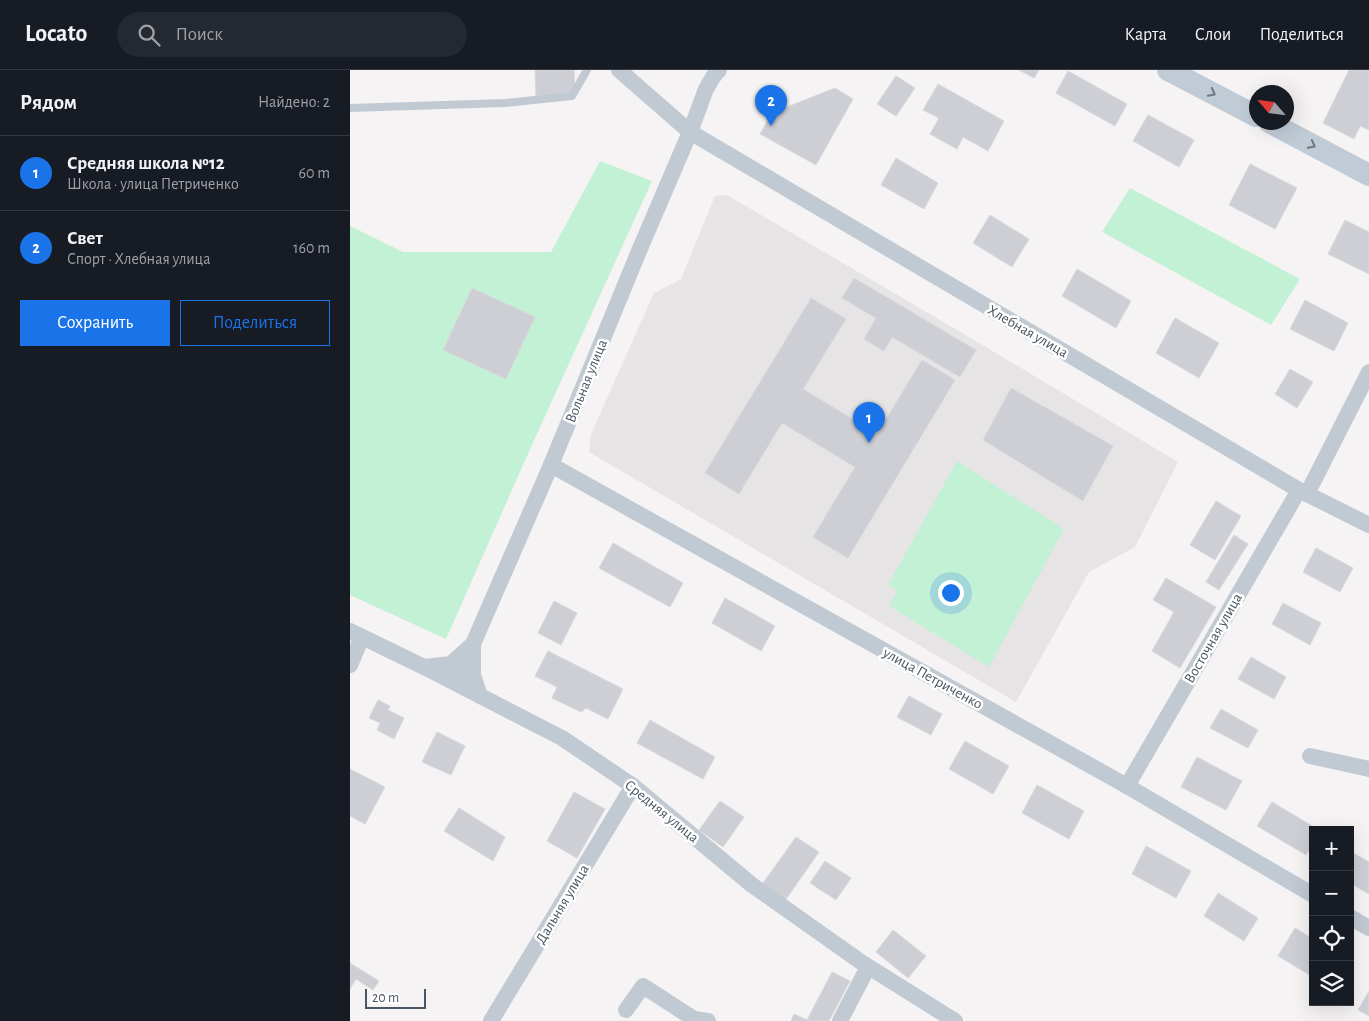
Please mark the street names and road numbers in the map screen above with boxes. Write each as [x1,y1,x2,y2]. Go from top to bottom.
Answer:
street label: Хлебная улица [985,302,1071,361]
street label: Вольная улица [563,337,610,425]
street label: Восточная улица [1182,591,1245,686]
street label: улица Петриченко [880,644,985,712]
street label: Средняя улица [622,777,702,846]
street label: Дальняя улица [533,862,592,947]

